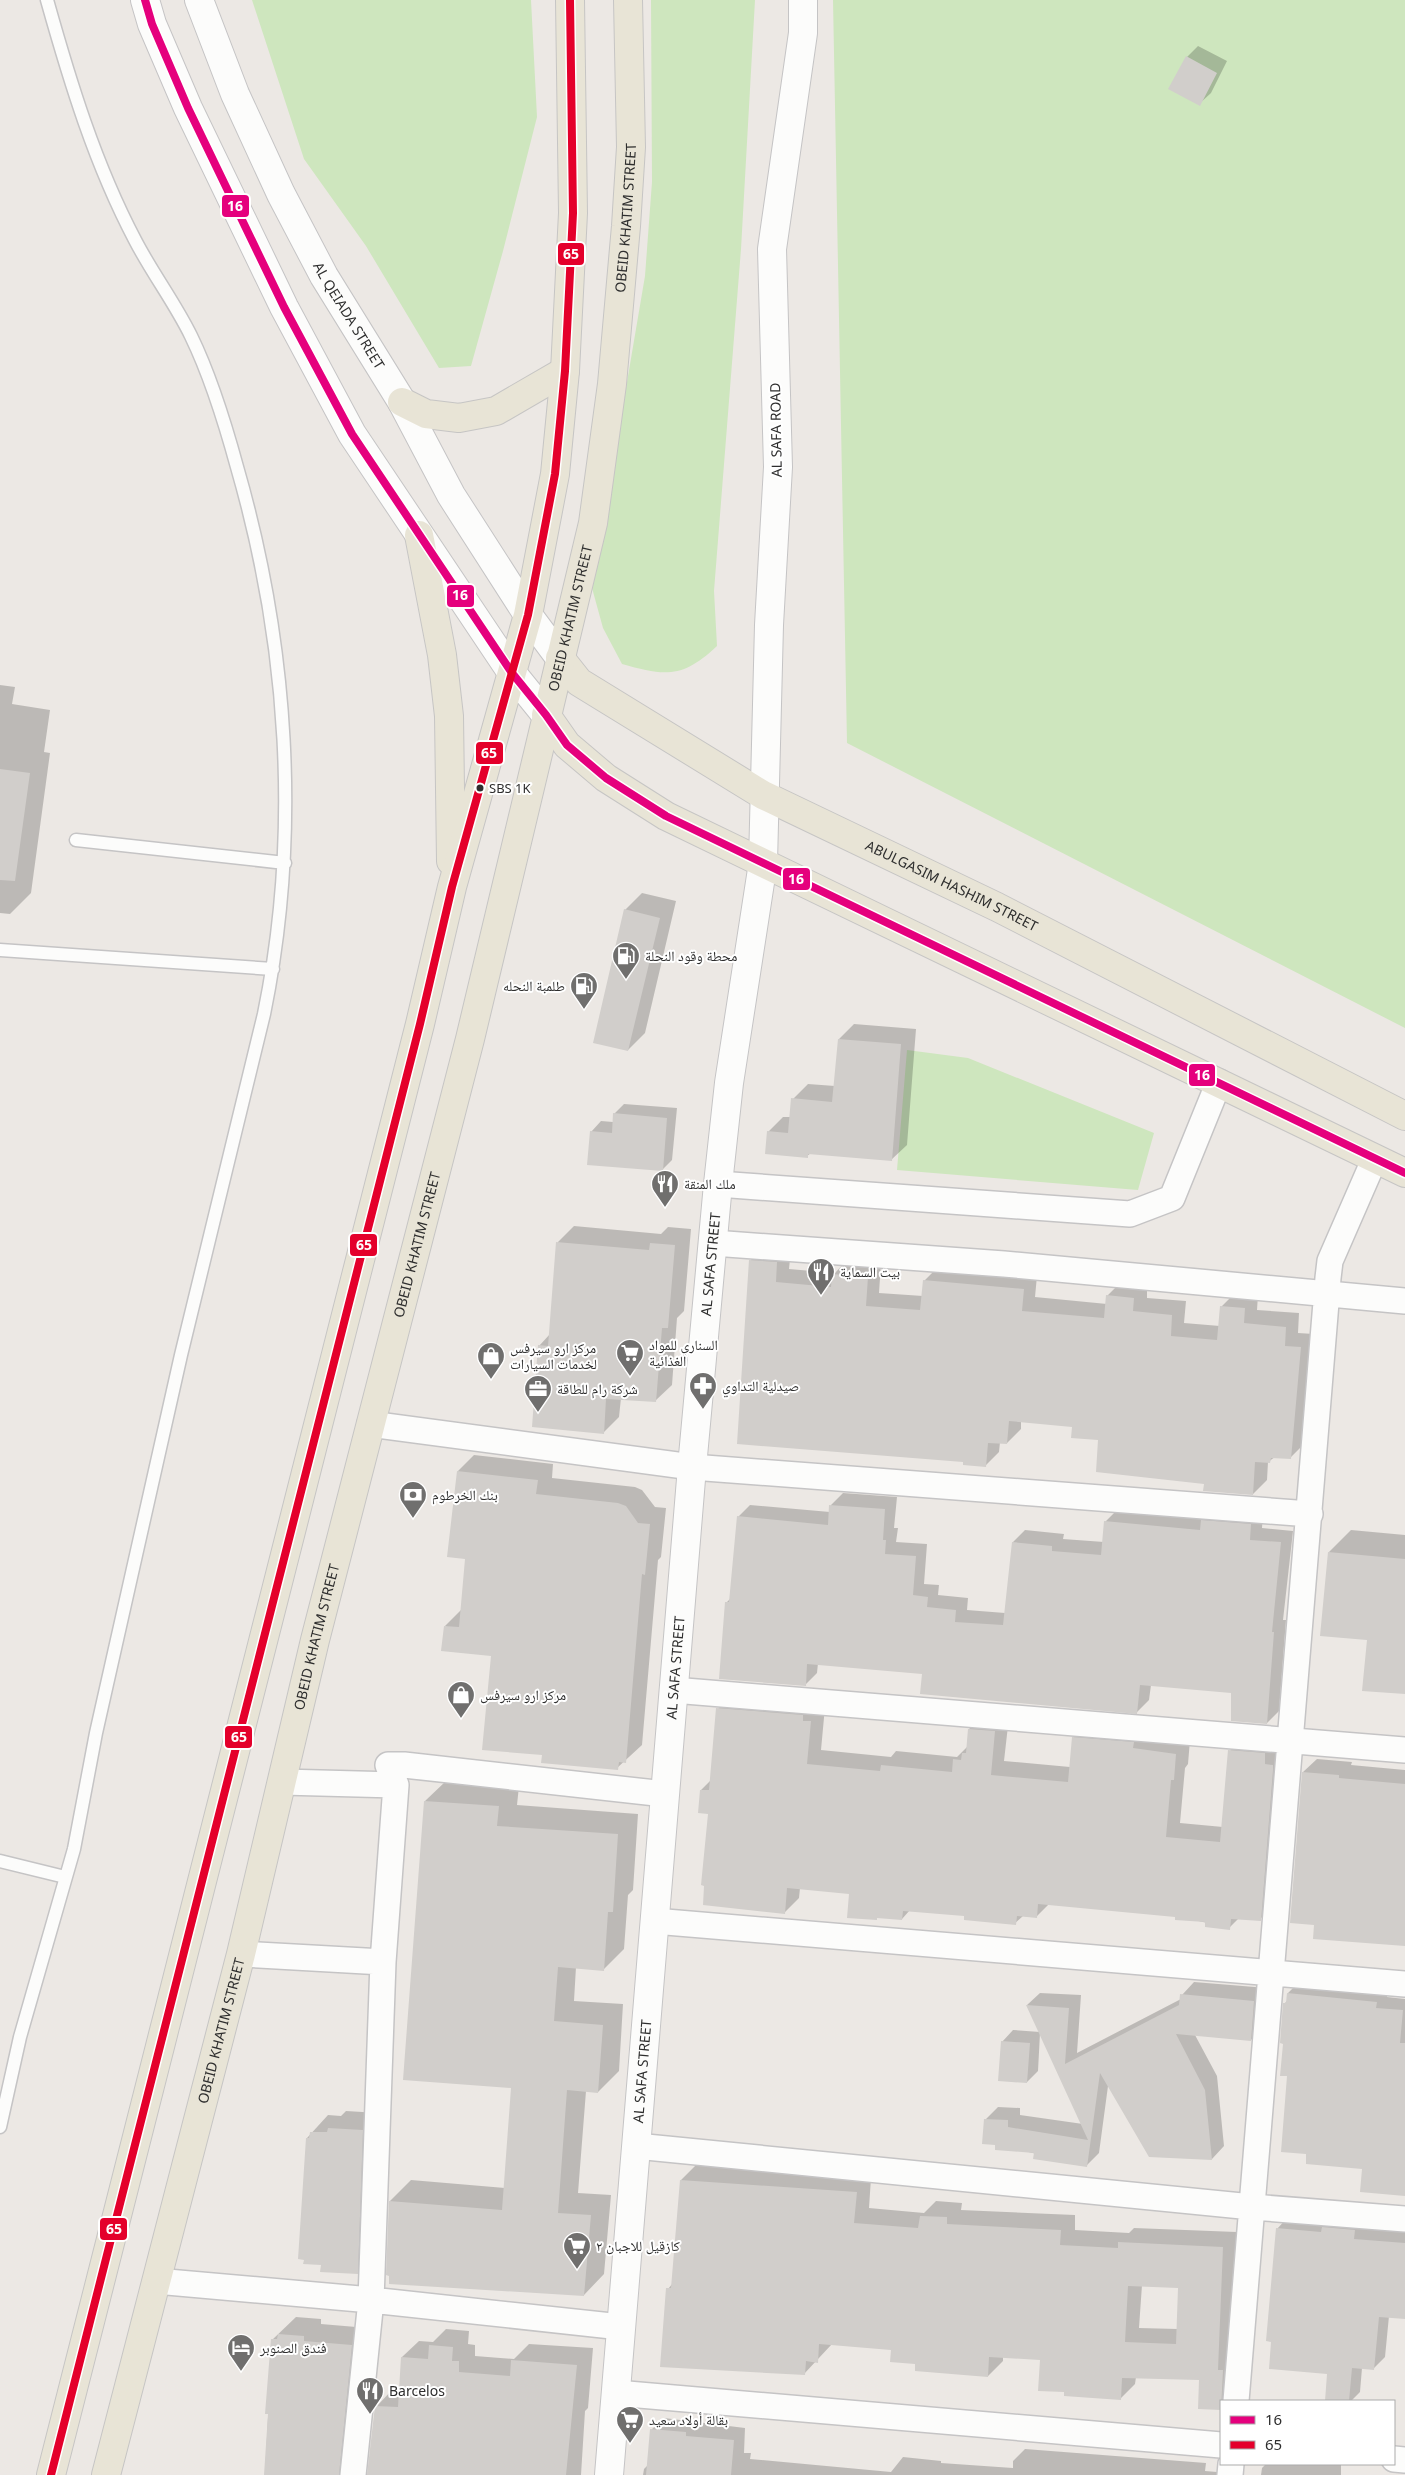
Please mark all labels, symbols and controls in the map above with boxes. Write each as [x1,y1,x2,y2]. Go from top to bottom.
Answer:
street label: OBEID KHATIM STREET [610,143,640,293]
line badge: 16 [221,194,250,218]
text: 16 [227,196,243,215]
line badge: 65 [557,242,585,266]
text: 65 [563,244,579,263]
street label: AL QEIADA STREET [309,258,389,373]
street label: AL SAFA ROAD [765,383,786,477]
street label: OBEID KHATIM STREET [543,543,596,693]
line badge: 16 [446,584,475,608]
text: 16 [452,585,468,604]
line badge: 65 [475,741,504,765]
text: 65 [481,743,497,762]
place label: SBS 1K [489,779,532,797]
marker: SBS 1K [475,783,485,793]
street label: ABULGASIM HASHIM STREET [863,836,1042,935]
line badge: 16 [782,867,811,891]
text: 16 [788,869,804,888]
fuel station icon: محطة وقود النحلة [611,941,641,980]
place label: محطة وقود النحلة [645,946,737,965]
fuel station icon: طلمبة النحله [569,971,599,1010]
place label: طلمبة النحله [503,976,565,995]
line badge: 16 [1188,1063,1216,1087]
text: 16 [1194,1065,1210,1084]
street label: OBEID KHATIM STREET [389,1169,444,1320]
restaurant icon: ملك المنقة [650,1169,680,1208]
place label: ملك المنقة [684,1174,736,1193]
street label: AL SAFA STREET [696,1211,724,1317]
line badge: 65 [349,1233,378,1257]
text: 65 [356,1235,372,1254]
restaurant icon: بيت السماية [806,1257,836,1296]
place label: بيت السماية [840,1262,900,1281]
place label: السناري للمواد الغذائية [649,1335,718,1370]
place label: مركز ارو سيرفس لخدمات السيارات [510,1338,597,1373]
supermarket icon: السناري للمواد الغذائية [615,1338,645,1377]
shop icon: مركز ارو سيرفس لخدمات السيارات [476,1341,506,1380]
pharmacy icon: صيدلية التداوي [688,1371,718,1410]
office icon: شركة رام للطاقة [523,1374,553,1413]
place label: صيدلية التداوي [722,1376,799,1398]
place label: شركة رام للطاقة [557,1379,638,1399]
bank icon: بنك الخرطوم [398,1480,428,1519]
place label: بنك الخرطوم [432,1485,498,1505]
street label: OBEID KHATIM STREET [289,1562,343,1712]
street label: AL SAFA STREET [661,1615,689,1720]
shop icon: مركز ارو سيرفس [446,1680,476,1719]
place label: مركز ارو سيرفس [480,1685,566,1704]
line badge: 65 [224,1725,253,1749]
text: 65 [231,1727,247,1746]
street label: OBEID KHATIM STREET [193,1955,249,2106]
street label: AL SAFA STREET [628,2019,655,2124]
line badge: 65 [99,2217,128,2241]
text: 65 [106,2219,122,2238]
supermarket icon: كازقيل للاجبان ٢ [562,2231,592,2270]
place label: كازقيل للاجبان ٢ [596,2236,680,2255]
hotel icon: فندق الصنوبر [226,2333,256,2372]
place label: فندق الصنوبر [259,2338,327,2357]
restaurant icon: Barcelos [355,2376,385,2415]
place label: Barcelos [389,2381,445,2400]
legend [1220,2400,1395,2465]
supermarket icon: بقالة أولاد سعيد [615,2405,645,2444]
text: 16 [1265,2409,1282,2429]
place label: بقالة أولاد سعيد [649,2410,728,2429]
text: 65 [1265,2434,1282,2454]

